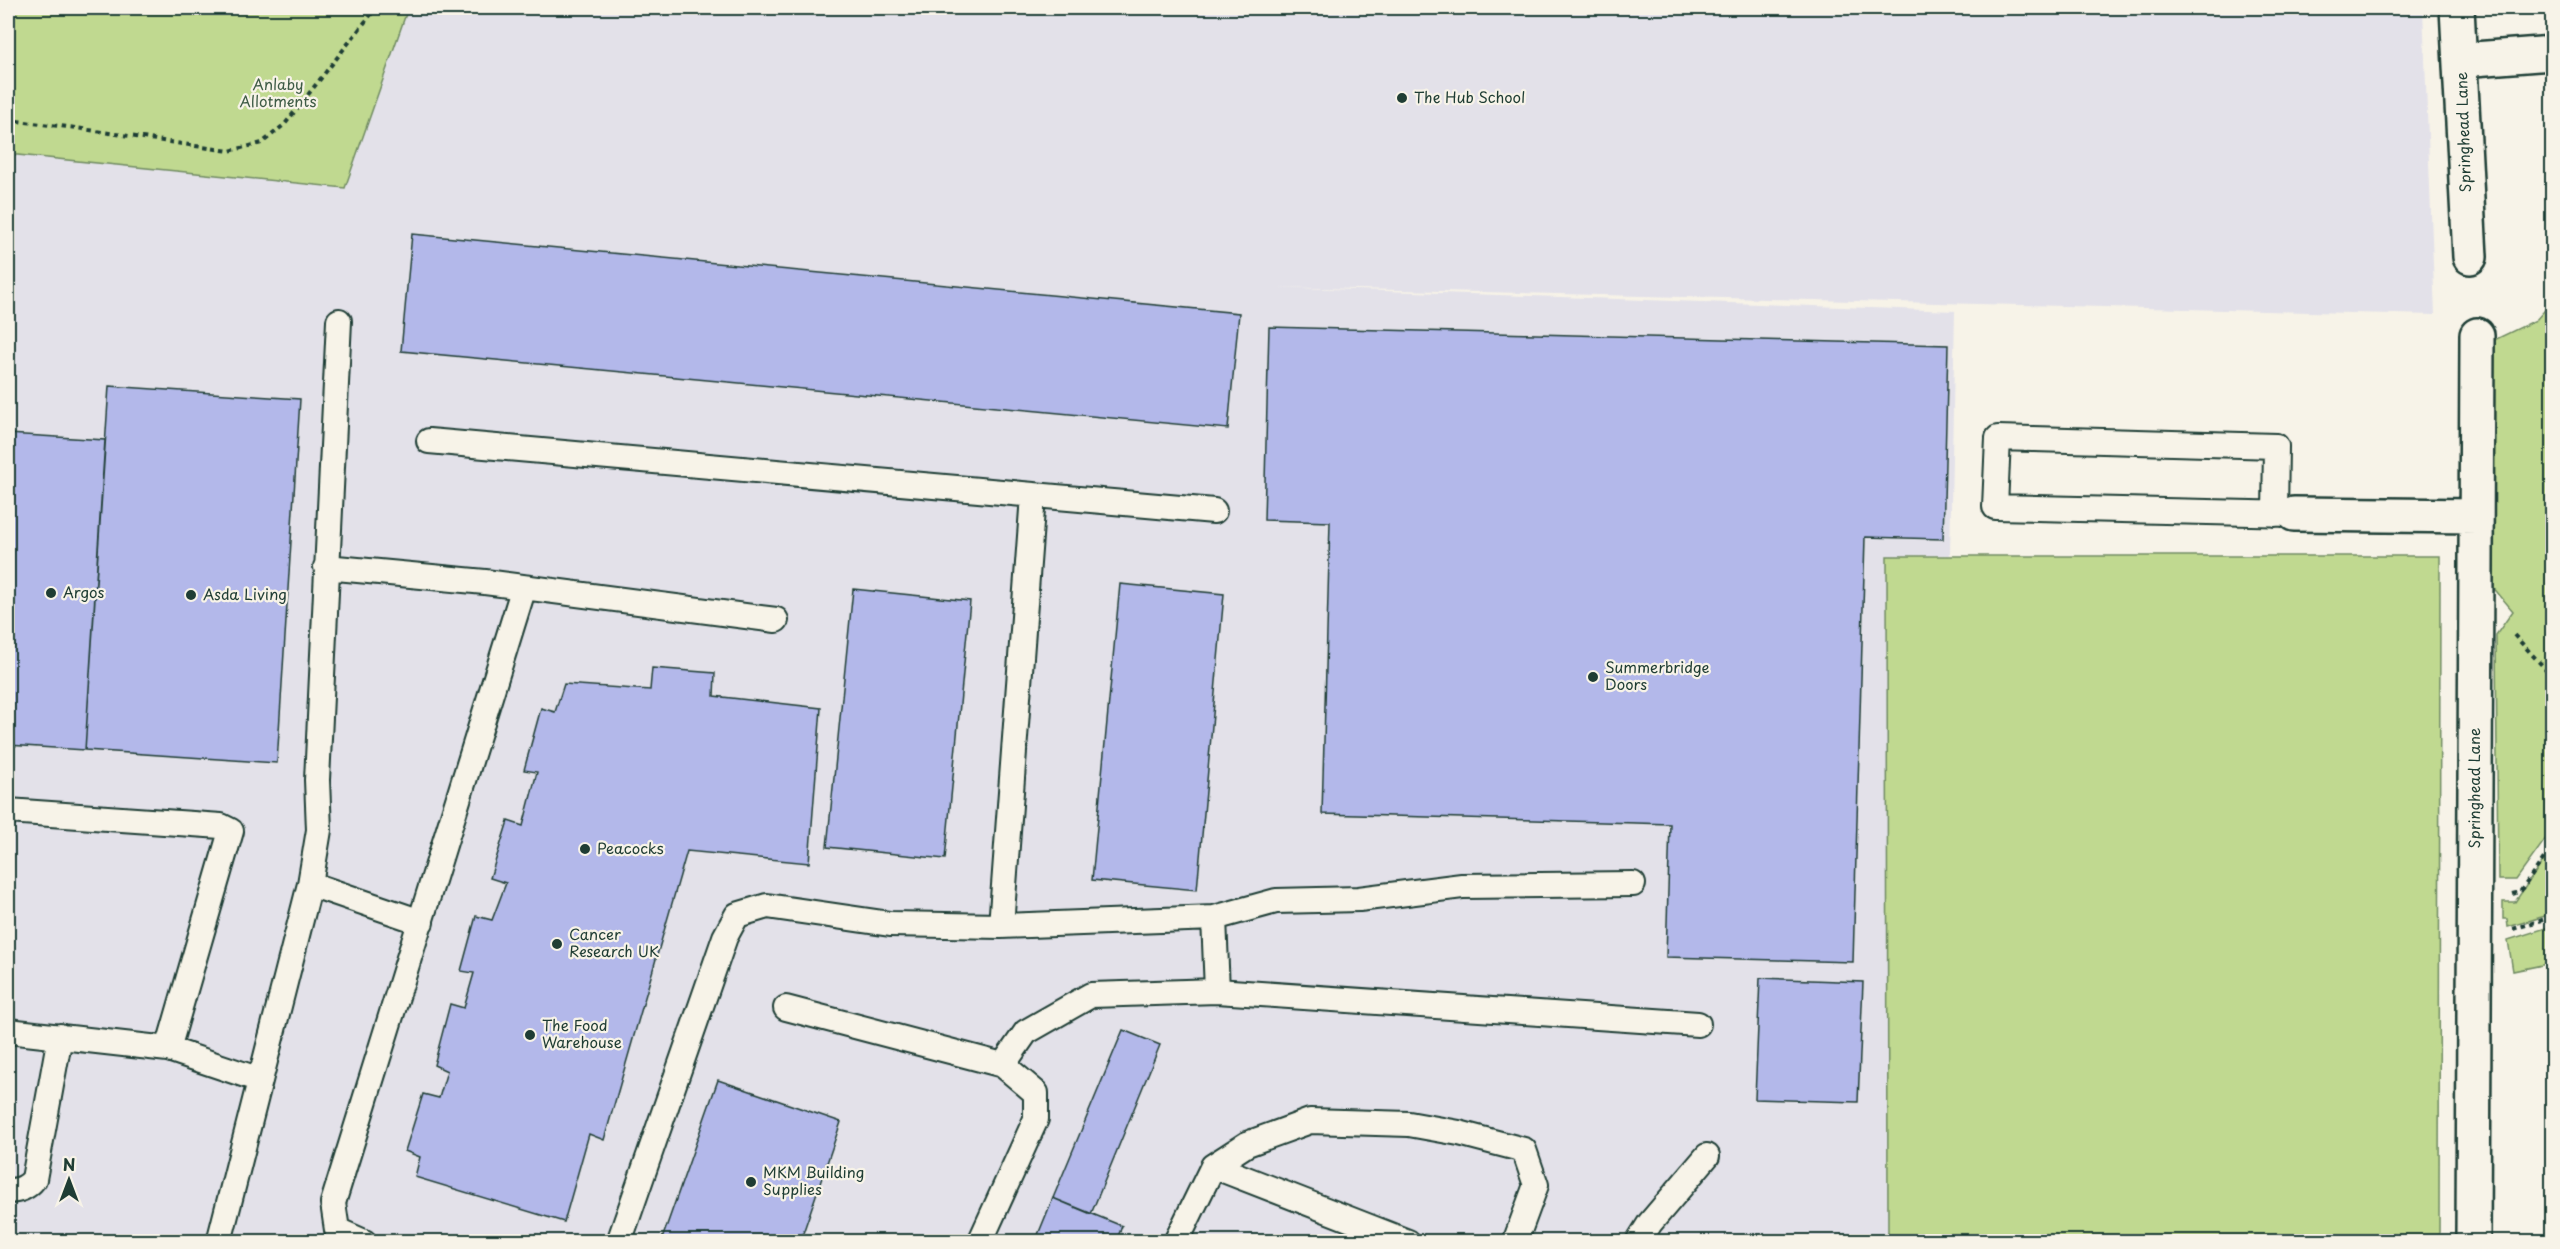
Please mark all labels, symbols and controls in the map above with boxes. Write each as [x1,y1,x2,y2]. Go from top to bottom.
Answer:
street label: Springhead Lane [2449,71,2476,193]
park label: Anlaby Allotments [239,72,317,112]
place label: The Hub School [1414,85,1525,108]
marker: The Hub School [1395,91,1409,105]
place label: Argos [63,580,105,603]
place label: Asda Living [203,582,287,605]
marker: Argos [44,586,58,600]
marker: Asda Living [184,588,198,602]
place label: Summerbridge Doors [1605,655,1709,695]
marker: Summerbridge Doors [1586,670,1600,684]
street label: Springhead Lane [2462,728,2485,848]
place label: Peacocks [597,836,664,859]
marker: Peacocks [578,842,592,856]
place label: Cancer Research UK [569,922,659,962]
marker: Cancer Research UK [550,937,564,951]
place label: The Food Warehouse [542,1013,622,1053]
marker: The Food Warehouse [523,1028,537,1042]
north arrow [39,1150,99,1210]
text: N [63,1152,75,1176]
place label: MKM Building Supplies [763,1160,864,1200]
marker: MKM Building Supplies [744,1175,758,1189]

